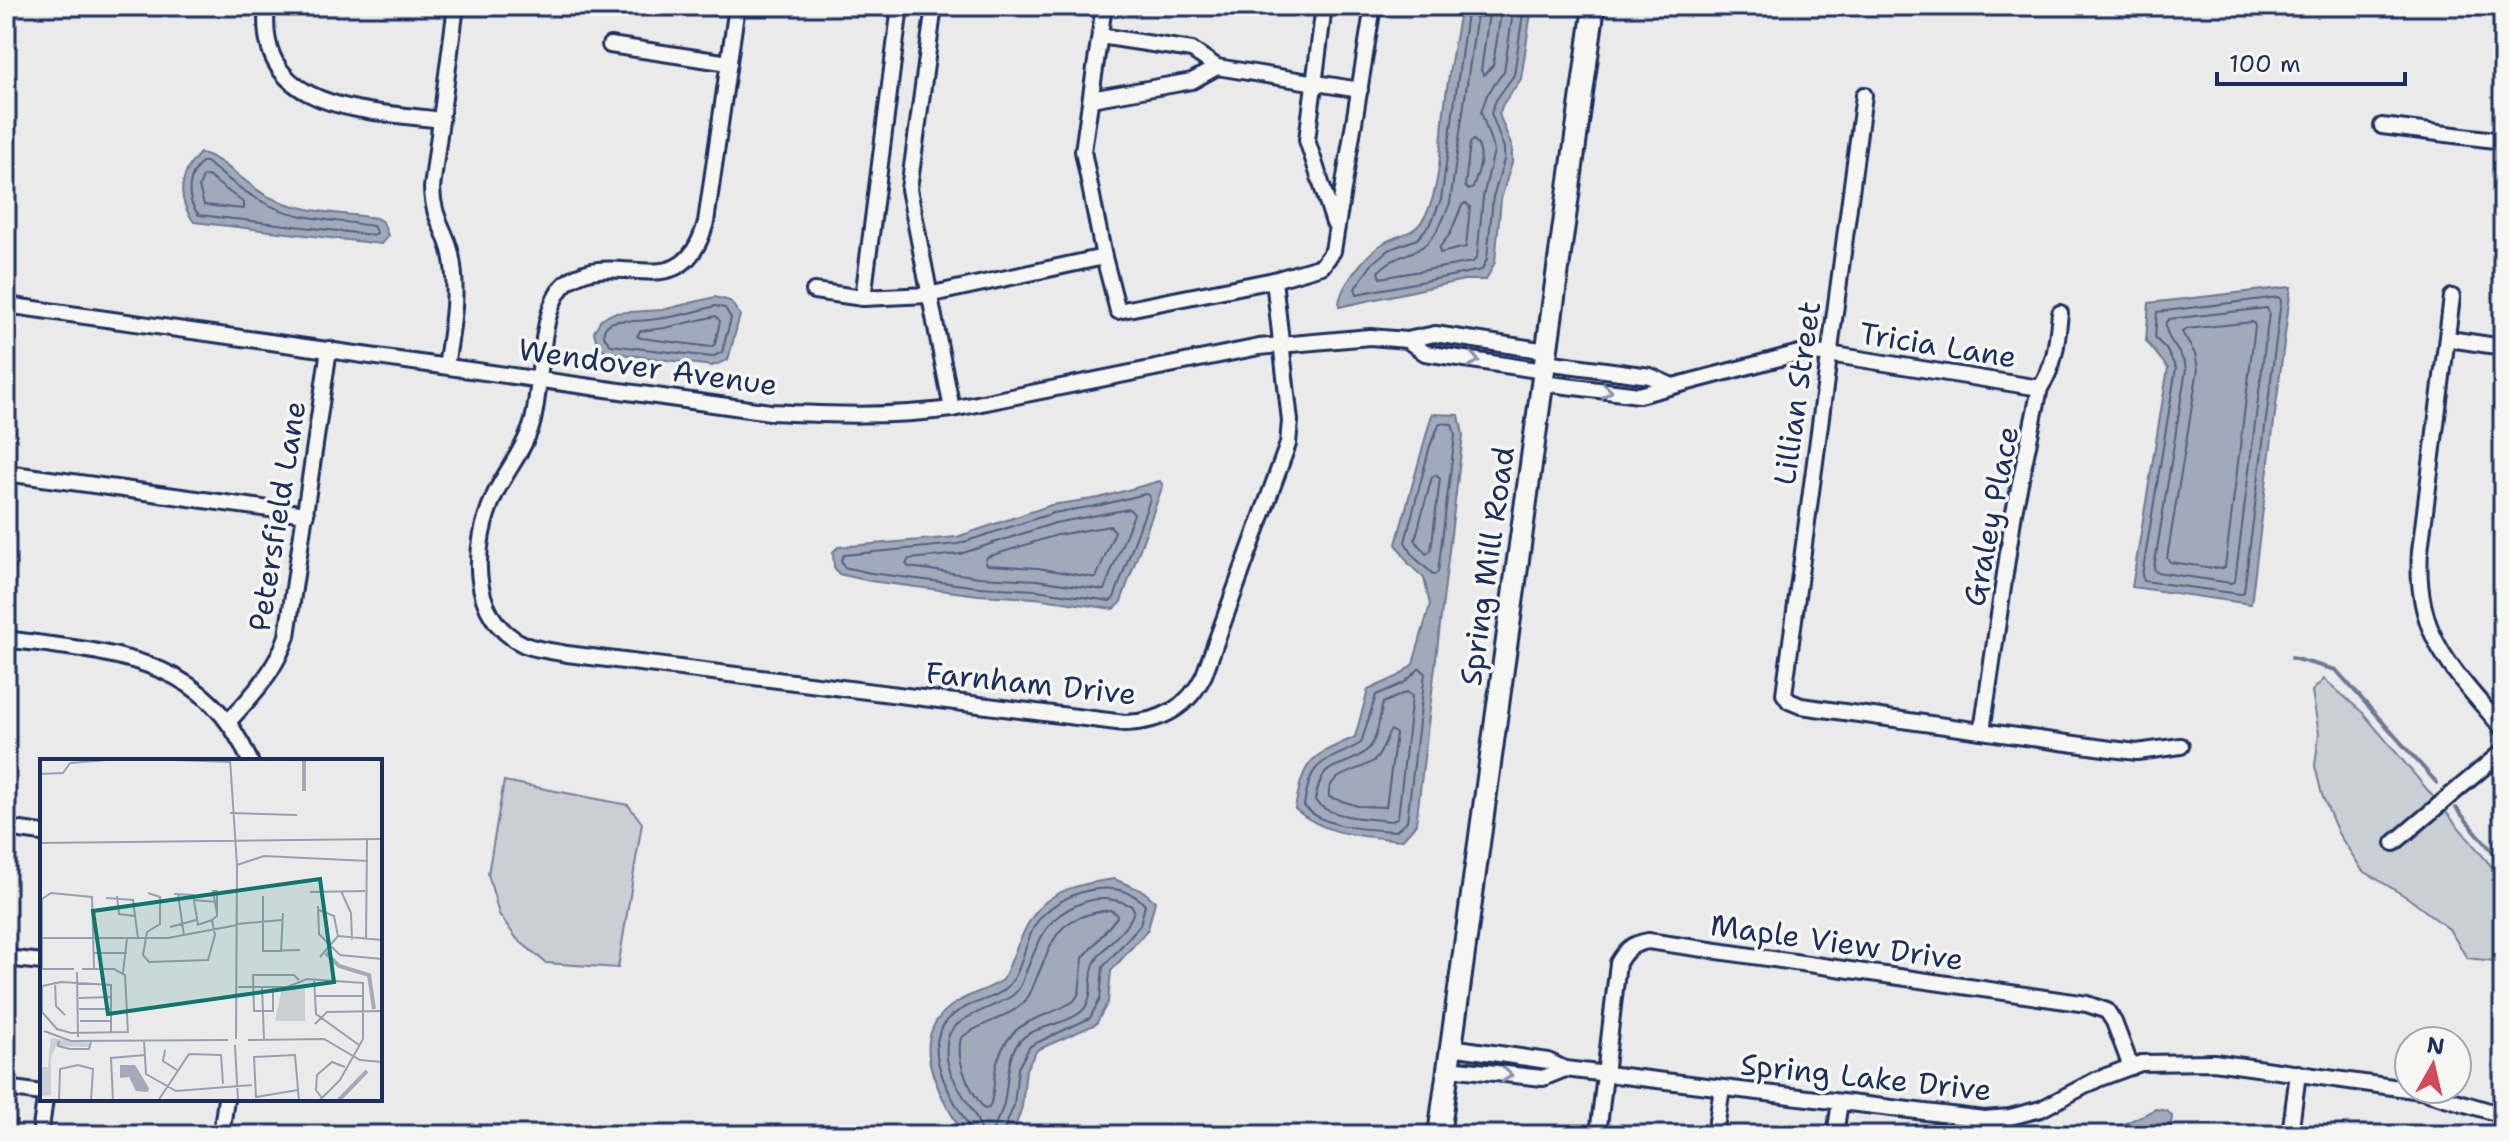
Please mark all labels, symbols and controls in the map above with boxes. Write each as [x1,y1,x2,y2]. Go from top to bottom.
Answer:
scale bar [2217,36,2405,86]
text: 100 m [2229,48,2301,80]
street label: Lillian Street [1764,298,1830,488]
street label: Tricia Lane [1857,312,2019,378]
street label: Wendover Avenue [516,329,780,405]
one-way arrow [1467,351,1481,368]
one-way arrow [1600,382,1614,399]
street label: Petersfield Lane [239,398,315,634]
street label: Graley Place [1953,422,2029,610]
street label: Spring Mill Road [1450,444,1524,688]
street label: Farnham Drive [924,652,1138,714]
inset map [40,759,382,1101]
street label: Maple View Drive [1708,904,1966,980]
north arrow [2393,1025,2473,1105]
text: N [2425,1030,2446,1061]
street label: Spring Lake Drive [1738,1043,1994,1111]
one-way arrow [1501,1066,1514,1083]

